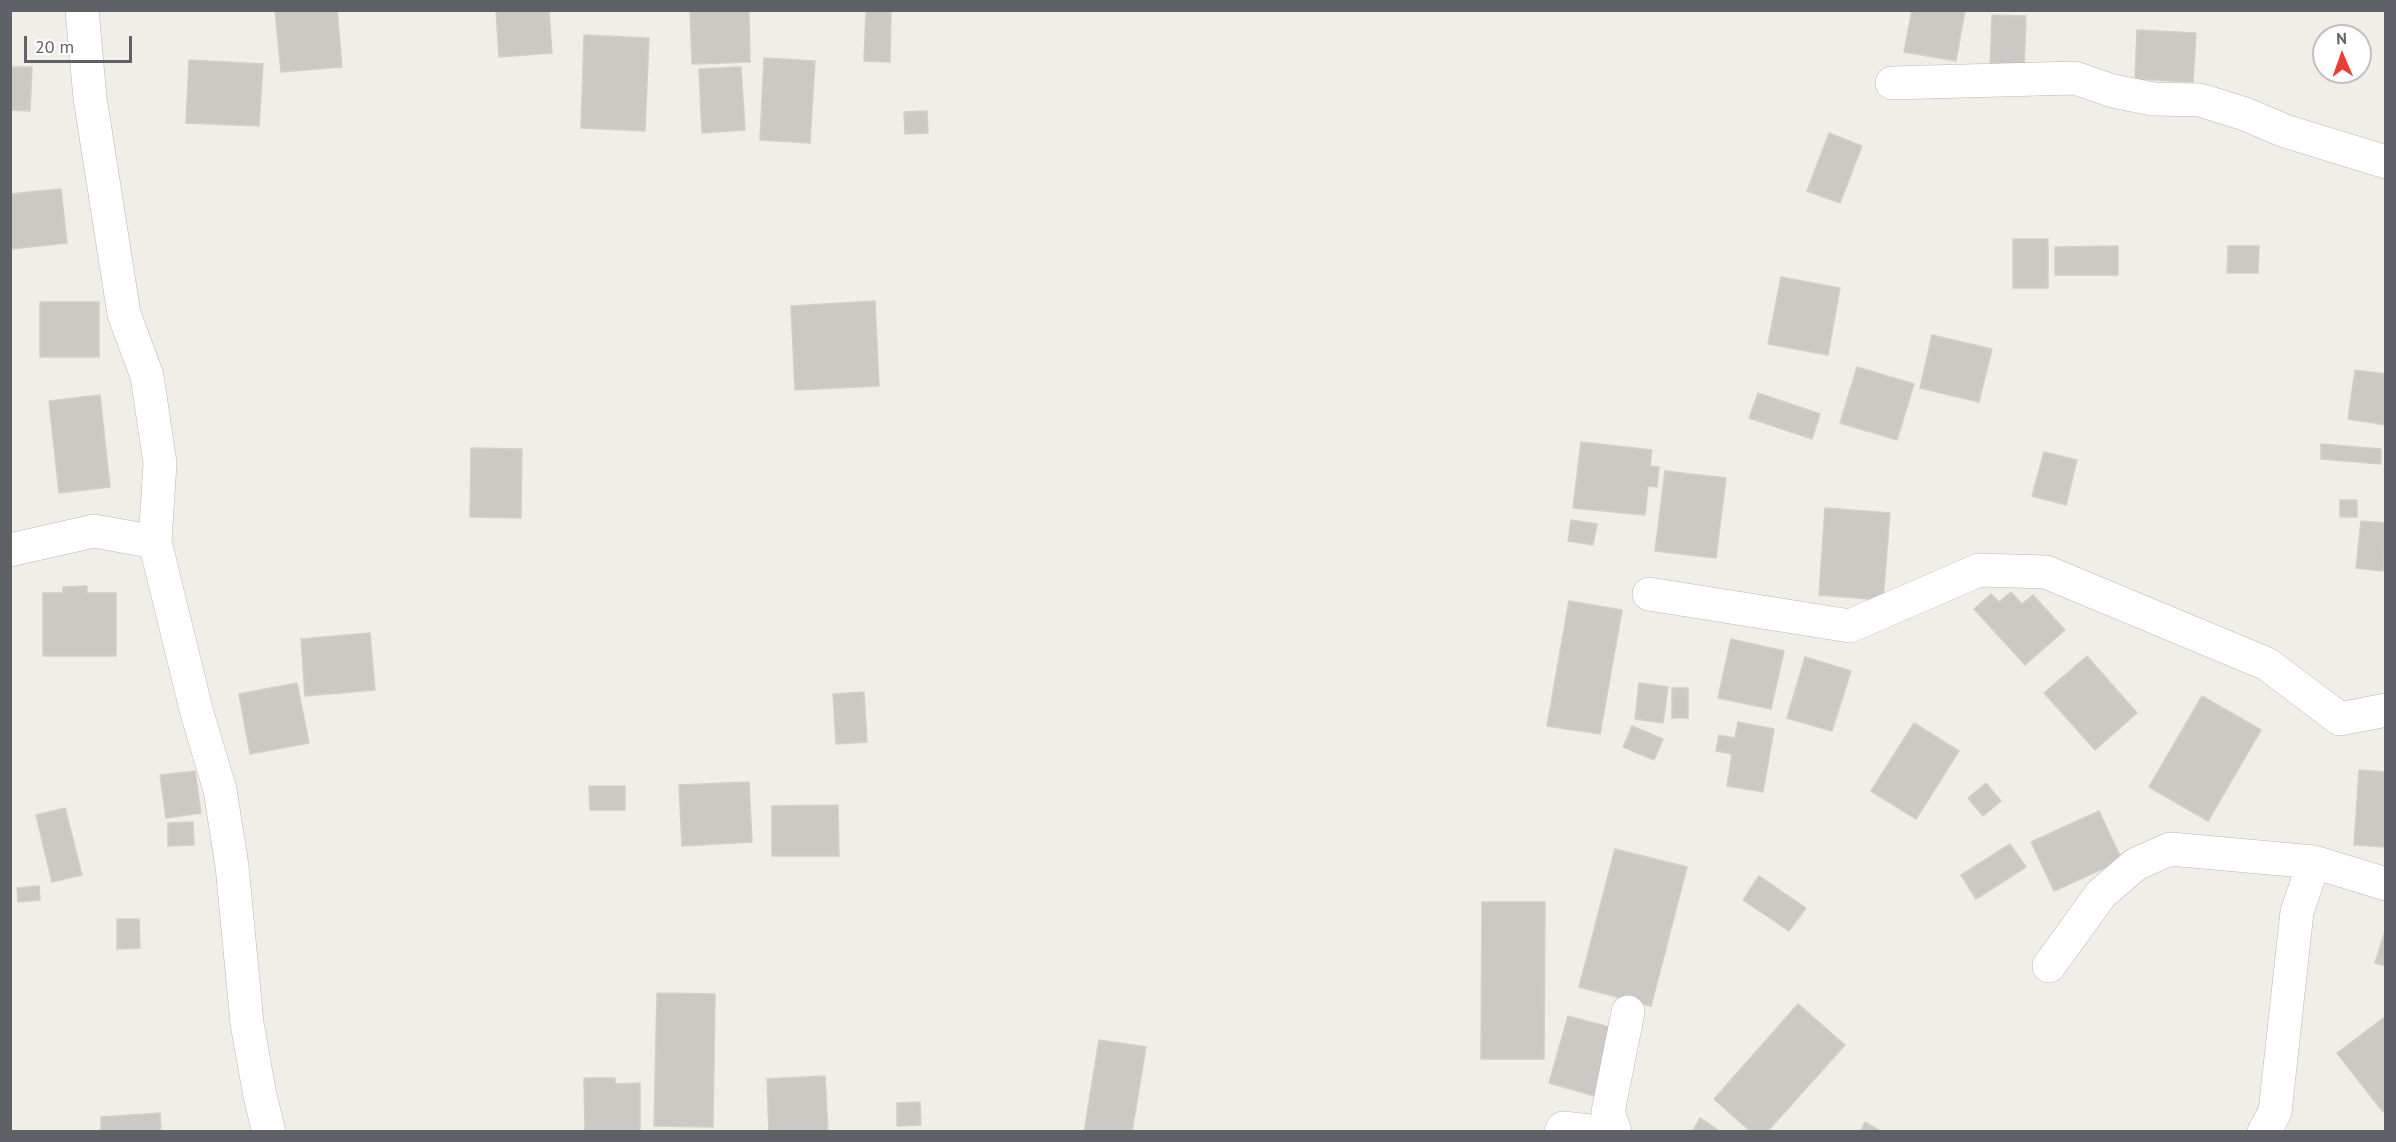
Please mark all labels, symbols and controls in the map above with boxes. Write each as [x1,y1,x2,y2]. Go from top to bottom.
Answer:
scale bar [27,24,135,62]
north arrow [2312,24,2372,84]
text: N [2336,28,2347,48]
text: 20 m [35,35,74,58]

